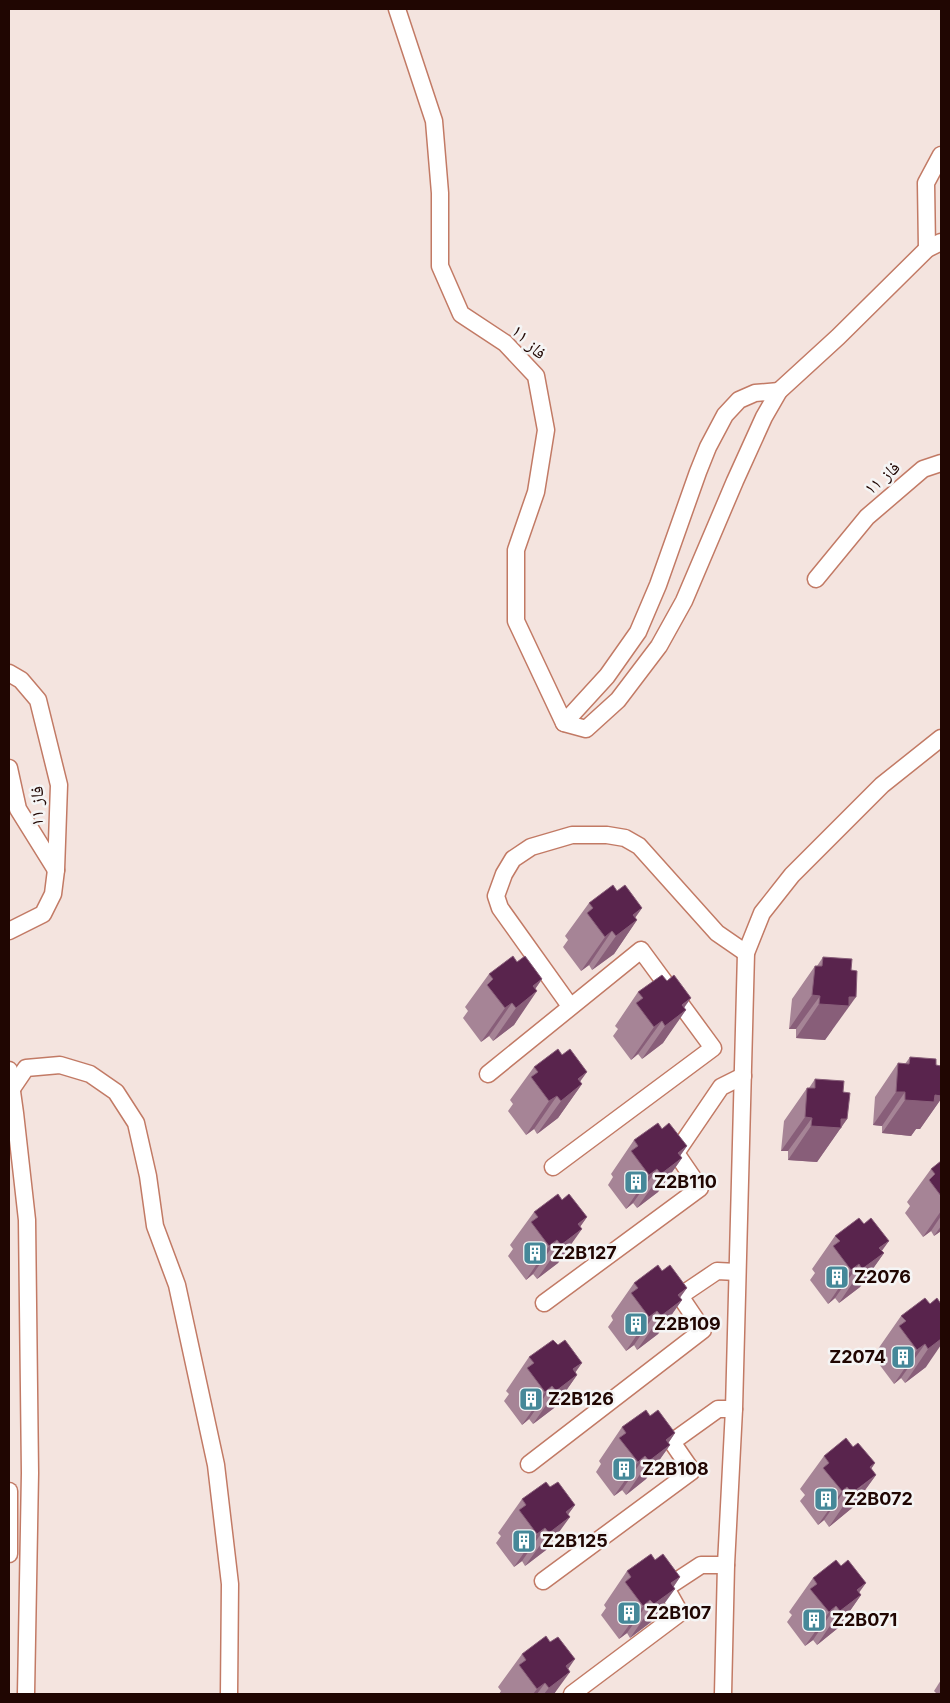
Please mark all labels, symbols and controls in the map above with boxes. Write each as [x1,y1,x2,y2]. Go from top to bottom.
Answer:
street label: فاز ۱۱ [508,320,551,363]
street label: فاز ۱۱ [860,456,904,499]
street label: فاز ۱۱ [26,786,47,826]
building icon: Z2B110 [623,1169,649,1195]
place label: Z2B110 [654,1171,717,1192]
building icon: Z2B127 [522,1240,548,1266]
place label: Z2B127 [552,1242,617,1263]
building icon: Z2076 [824,1264,850,1290]
place label: Z2076 [854,1266,911,1287]
building icon: Z2B109 [623,1311,649,1337]
place label: Z2B109 [654,1313,721,1334]
building icon: Z2074 [890,1344,916,1370]
place label: Z2074 [829,1346,886,1367]
building icon: Z2B126 [518,1386,544,1412]
place label: Z2B126 [548,1388,614,1409]
building icon: Z2B108 [611,1456,637,1482]
place label: Z2B108 [642,1458,709,1479]
building icon: Z2B072 [813,1486,839,1512]
place label: Z2B072 [844,1488,913,1509]
building icon: Z2B125 [511,1528,537,1554]
place label: Z2B125 [542,1530,608,1551]
building icon: Z2B107 [616,1600,642,1626]
place label: Z2B107 [646,1602,711,1623]
building icon: Z2B071 [801,1607,827,1633]
place label: Z2B071 [832,1609,897,1630]

